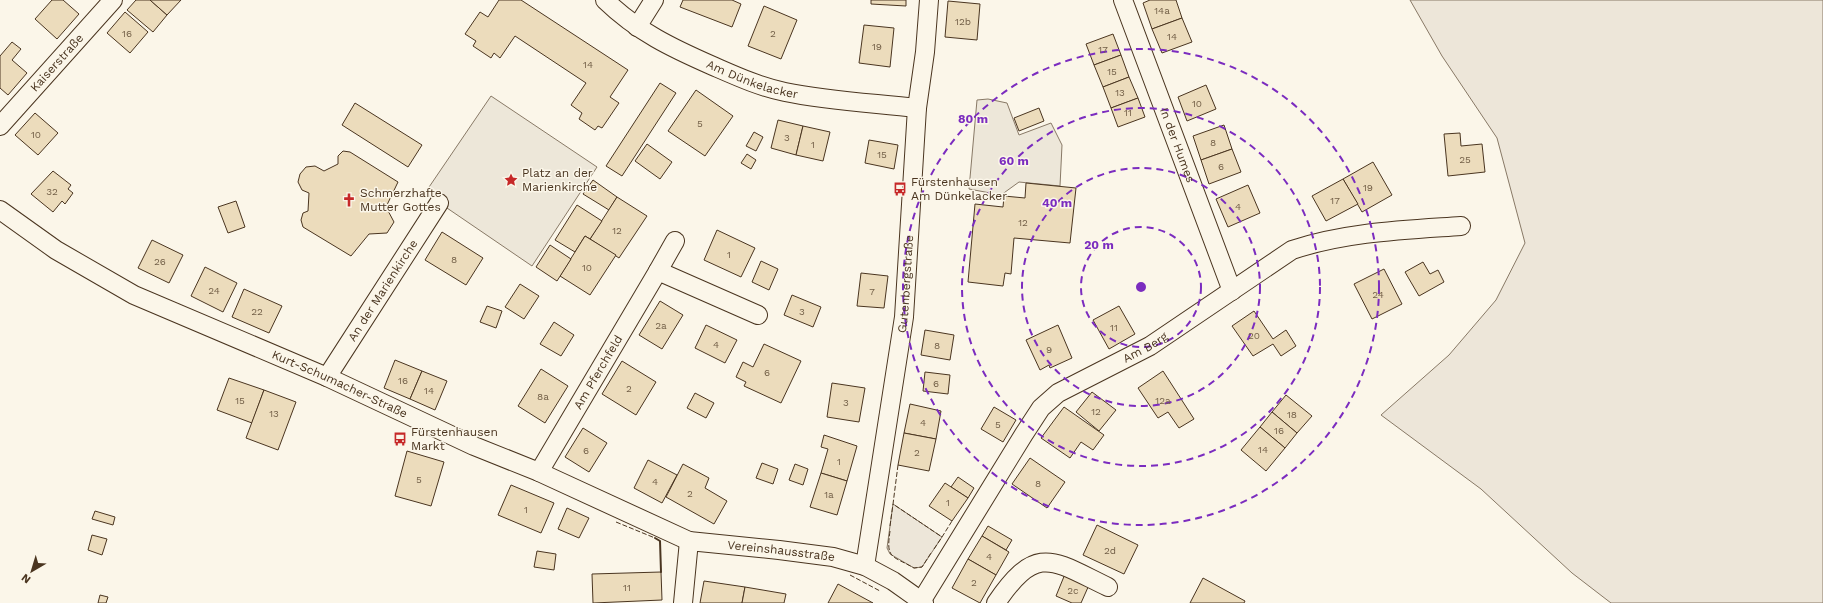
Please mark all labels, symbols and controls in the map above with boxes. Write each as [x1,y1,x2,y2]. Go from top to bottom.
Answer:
house number: 14a [1154,5,1170,16]
house number: 12b [955,16,971,27]
house number: 16 [122,28,132,39]
house number: 2 [770,28,776,39]
street label: Kaiserstraße [27,31,86,95]
house number: 14 [1167,31,1177,42]
house number: 19 [872,41,882,52]
house number: 17 [1098,44,1108,55]
street label: Am Dünkelacker [704,57,799,101]
house number: 14 [583,59,593,70]
house number: 15 [1107,66,1117,77]
house number: 13 [1115,87,1125,98]
house number: 10 [1192,98,1202,109]
street label: In der Humes [1157,106,1198,185]
house number: 11 [1124,107,1132,118]
text: 80 m [958,112,988,126]
house number: 5 [697,118,703,129]
house number: 10 [31,129,41,140]
house number: 3 [784,132,790,143]
house number: 8 [1210,137,1216,148]
house number: 1 [811,139,815,150]
house number: 15 [877,149,887,160]
text: 60 m [999,154,1029,168]
house number: 25 [1459,154,1471,165]
house number: 6 [1218,161,1224,172]
place label: Platz an der Marienkirche [522,166,597,194]
place icon: Platz an der Marienkirche [503,172,519,188]
place label: Fürstenhausen Am Dünkelacker [911,175,1007,203]
bus stop icon: Fürstenhausen Am Dünkelacker [892,181,908,197]
house number: 19 [1363,182,1373,193]
house number: 32 [46,186,58,197]
place label: Schmerzhafte Mutter Gottes [360,186,442,214]
church icon: Schmerzhafte Mutter Gottes [341,192,357,208]
house number: 17 [1330,195,1340,206]
text: 40 m [1042,196,1072,210]
house number: 4 [1235,201,1241,212]
house number: 12 [1018,217,1028,228]
house number: 12 [612,225,622,236]
street label: Gutenbergstraße [895,235,916,334]
street label: An der Marienkirche [345,237,421,344]
text: 20 m [1084,238,1114,252]
house number: 1 [727,249,731,260]
house number: 8 [451,254,457,265]
house number: 26 [154,256,166,267]
house number: 10 [582,262,592,273]
centre of rings [1134,280,1148,294]
house number: 24 [208,285,220,296]
house number: 7 [869,286,875,297]
house number: 24 [1372,289,1384,300]
house number: 22 [251,306,263,317]
house number: 3 [799,306,805,317]
house number: 2a [655,320,667,331]
house number: 11 [1110,322,1118,333]
street label: Am Berg [1121,329,1171,366]
house number: 20 [1248,330,1260,341]
street label: Am Pferchfeld [571,333,625,412]
house number: 4 [713,339,719,350]
house number: 8 [934,340,940,351]
house number: 9 [1046,344,1052,355]
street label: Kurt-Schumacher-Straße [270,347,410,421]
house number: 6 [764,367,770,378]
house number: 16 [398,375,408,386]
house number: 6 [933,378,939,389]
house number: 2 [626,383,632,394]
house number: 14 [424,385,434,396]
house number: 8a [537,391,549,402]
house number: 15 [235,395,245,406]
house number: 12a [1155,395,1171,406]
house number: 3 [843,397,849,408]
house number: 12 [1091,406,1101,417]
house number: 13 [269,408,279,419]
house number: 18 [1287,409,1297,420]
house number: 4 [920,417,926,428]
house number: 5 [995,419,1001,430]
place label: Fürstenhausen Markt [411,425,498,453]
house number: 16 [1274,425,1284,436]
bus stop icon: Fürstenhausen Markt [392,431,408,447]
house number: 14 [1258,444,1268,455]
house number: 6 [583,445,589,456]
house number: 2 [914,447,920,458]
house number: 1 [837,456,841,467]
house number: 5 [416,474,422,485]
house number: 4 [652,476,658,487]
house number: 8 [1035,478,1041,489]
house number: 2 [687,488,693,499]
house number: 1a [824,489,834,500]
house number: 1 [946,497,950,508]
house number: 1 [524,504,528,515]
street label: Vereinshausstraße [727,538,836,564]
house number: 2d [1104,545,1116,556]
north arrow [12,551,52,591]
house number: 4 [986,551,992,562]
text: N [19,571,33,586]
house number: 2 [971,577,977,588]
house number: 11 [623,582,631,593]
house number: 2c [1067,585,1079,596]

